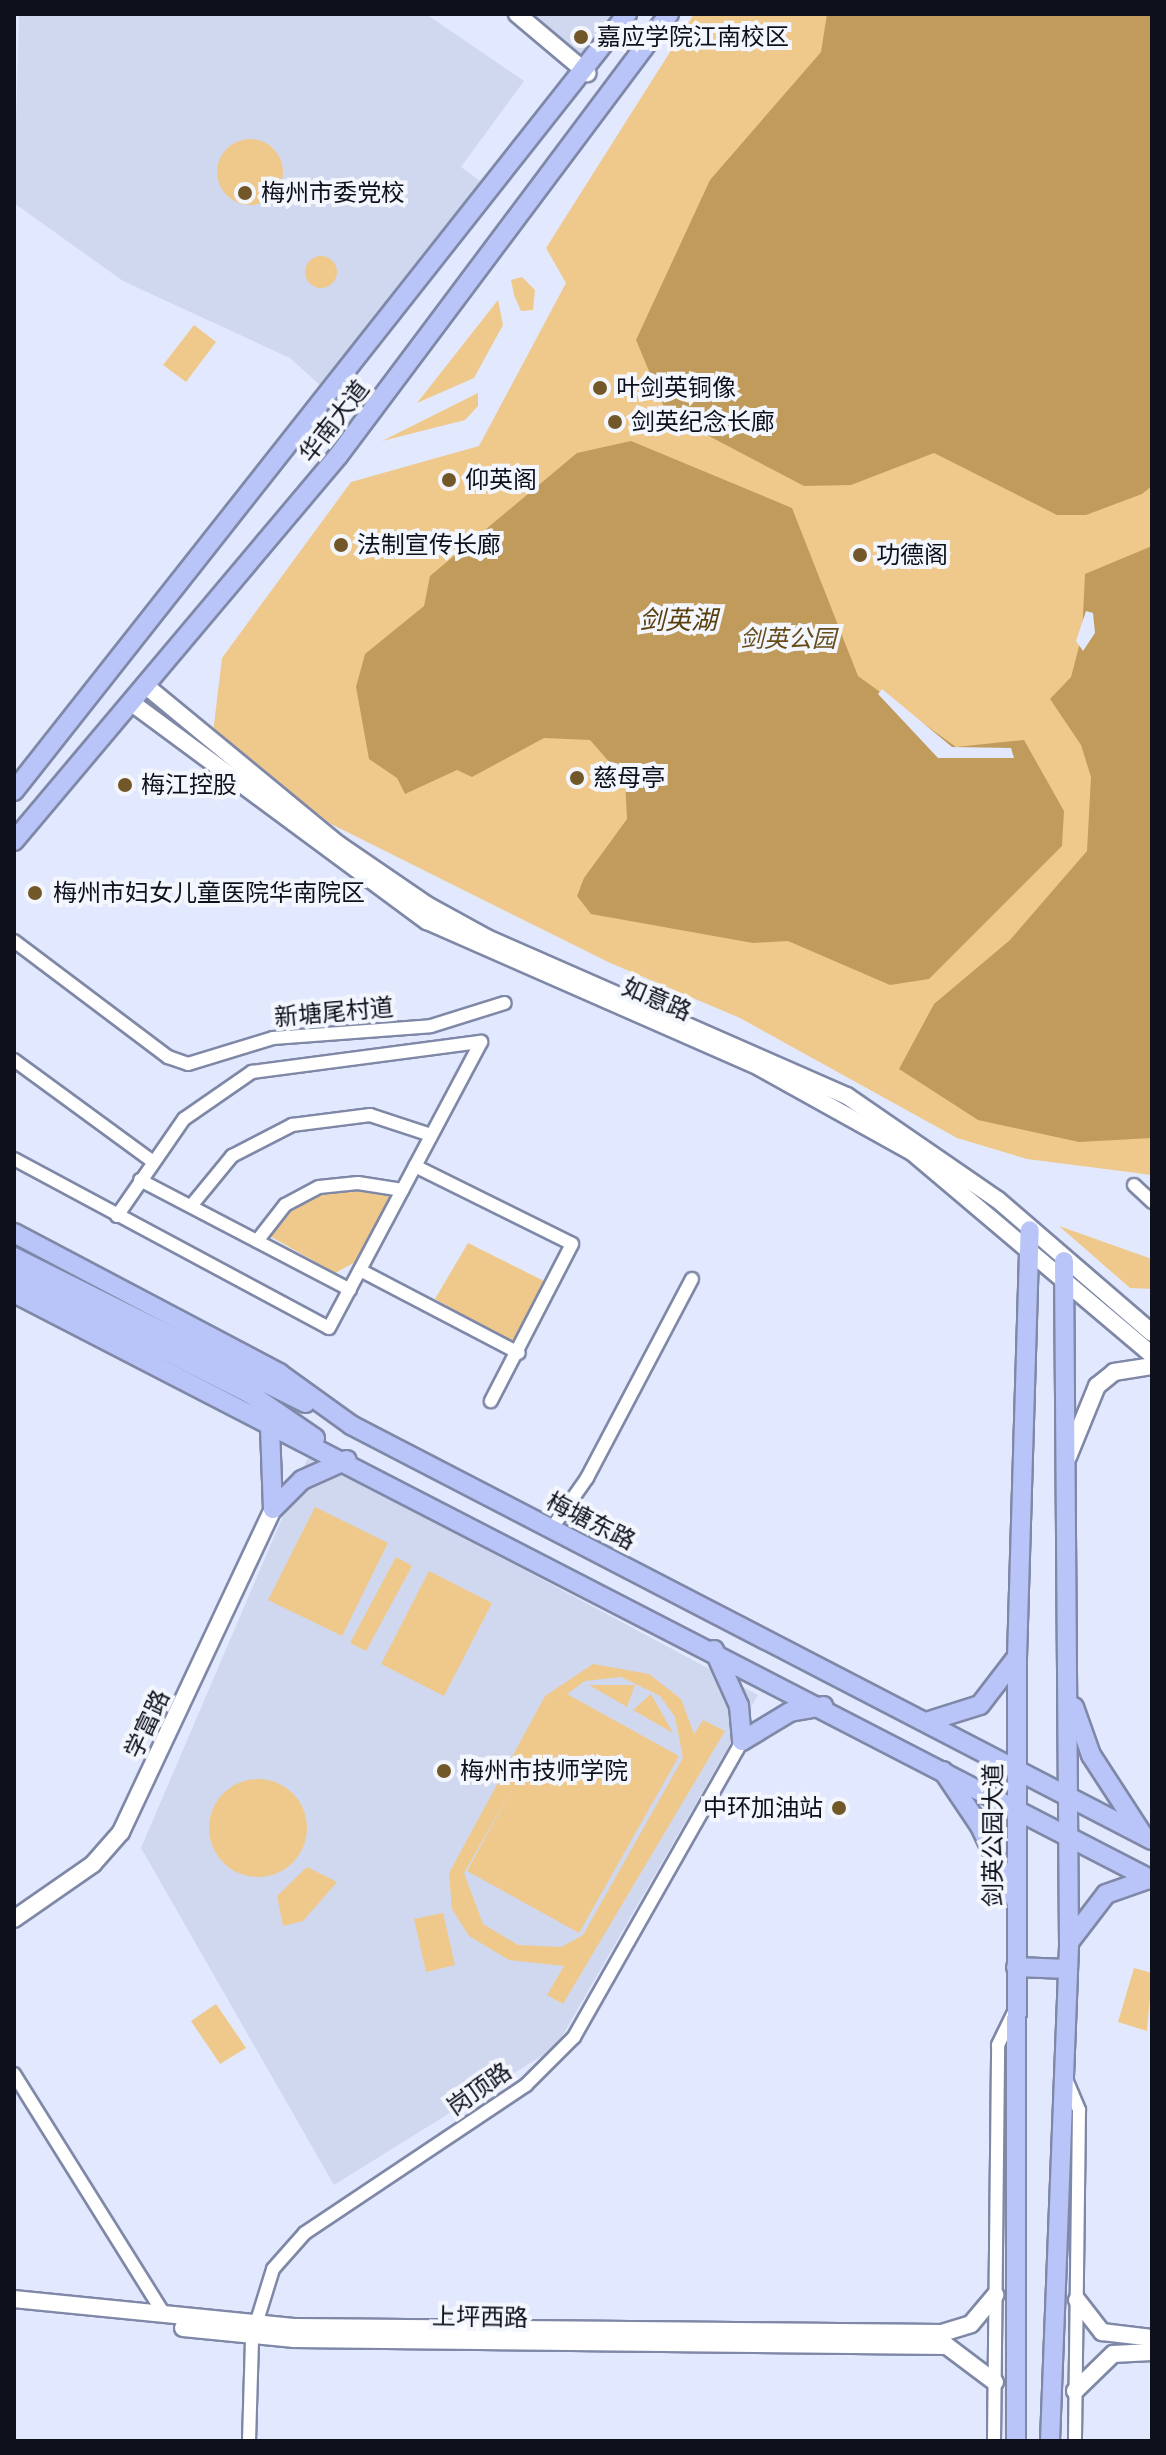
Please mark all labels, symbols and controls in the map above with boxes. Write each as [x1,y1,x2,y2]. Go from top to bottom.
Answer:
place label: 嘉应学院江南校区 [597,23,789,51]
marker: 嘉应学院江南校区 [572,28,590,46]
place label: 梅州市委党校 [261,179,405,207]
marker: 梅州市委党校 [236,184,254,202]
street label: 华南大道 [293,374,375,468]
place label: 叶剑英铜像 [616,374,736,402]
marker: 叶剑英铜像 [591,379,609,397]
place label: 剑英纪念长廊 [631,408,775,436]
marker: 剑英纪念长廊 [606,413,624,431]
place label: 仰英阁 [465,466,537,494]
marker: 仰英阁 [440,471,458,489]
place label: 法制宣传长廊 [357,531,501,559]
marker: 法制宣传长廊 [332,536,350,554]
place label: 功德阁 [876,541,948,569]
marker: 功德阁 [851,546,869,564]
water label: 剑英湖 [639,605,717,637]
park label: 剑英公园 [740,625,836,653]
place label: 慈母亭 [593,764,665,792]
marker: 慈母亭 [568,769,586,787]
place label: 梅江控股 [141,771,237,799]
marker: 梅江控股 [116,776,134,794]
place label: 梅州市妇女儿童医院华南院区 [53,879,365,907]
marker: 梅州市妇女儿童医院华南院区 [24,882,46,904]
street label: 如意路 [618,972,696,1026]
street label: 新塘尾村道 [273,992,395,1032]
street label: 梅塘东路 [542,1486,640,1556]
street label: 学富路 [119,1685,175,1763]
place label: 梅州市技师学院 [460,1757,628,1785]
marker: 梅州市技师学院 [435,1762,453,1780]
street label: 剑英公园大道 [979,1763,1007,1907]
place label: 中环加油站 [703,1794,823,1822]
marker: 中环加油站 [830,1799,848,1817]
street label: 岗顶路 [441,2057,517,2121]
street label: 上坪西路 [432,2302,528,2332]

